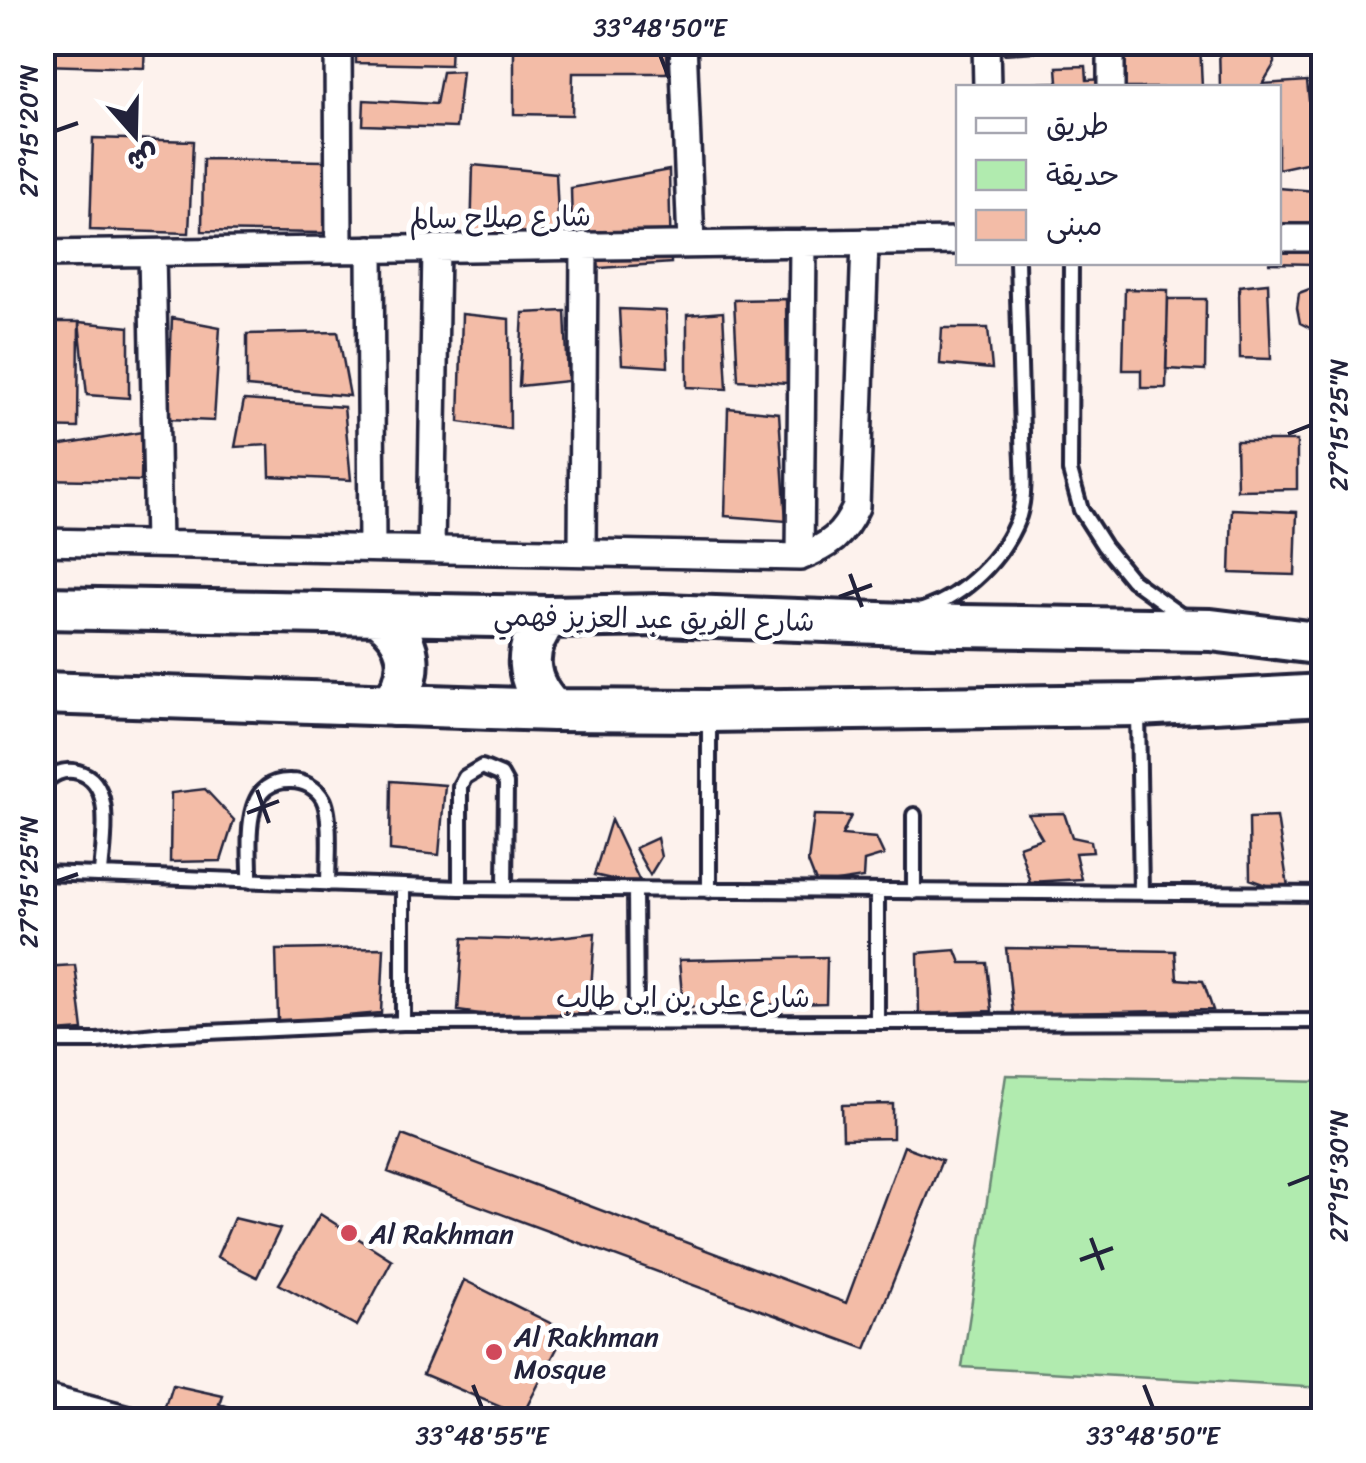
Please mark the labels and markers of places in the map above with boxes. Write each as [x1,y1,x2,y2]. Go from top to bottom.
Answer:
place label: Al Rakhman [368,1209,514,1258]
marker: Al Rakhman [338,1222,360,1244]
place label: Al Rakhman Mosque [513,1312,659,1393]
marker: Al Rakhman Mosque [483,1341,505,1363]

